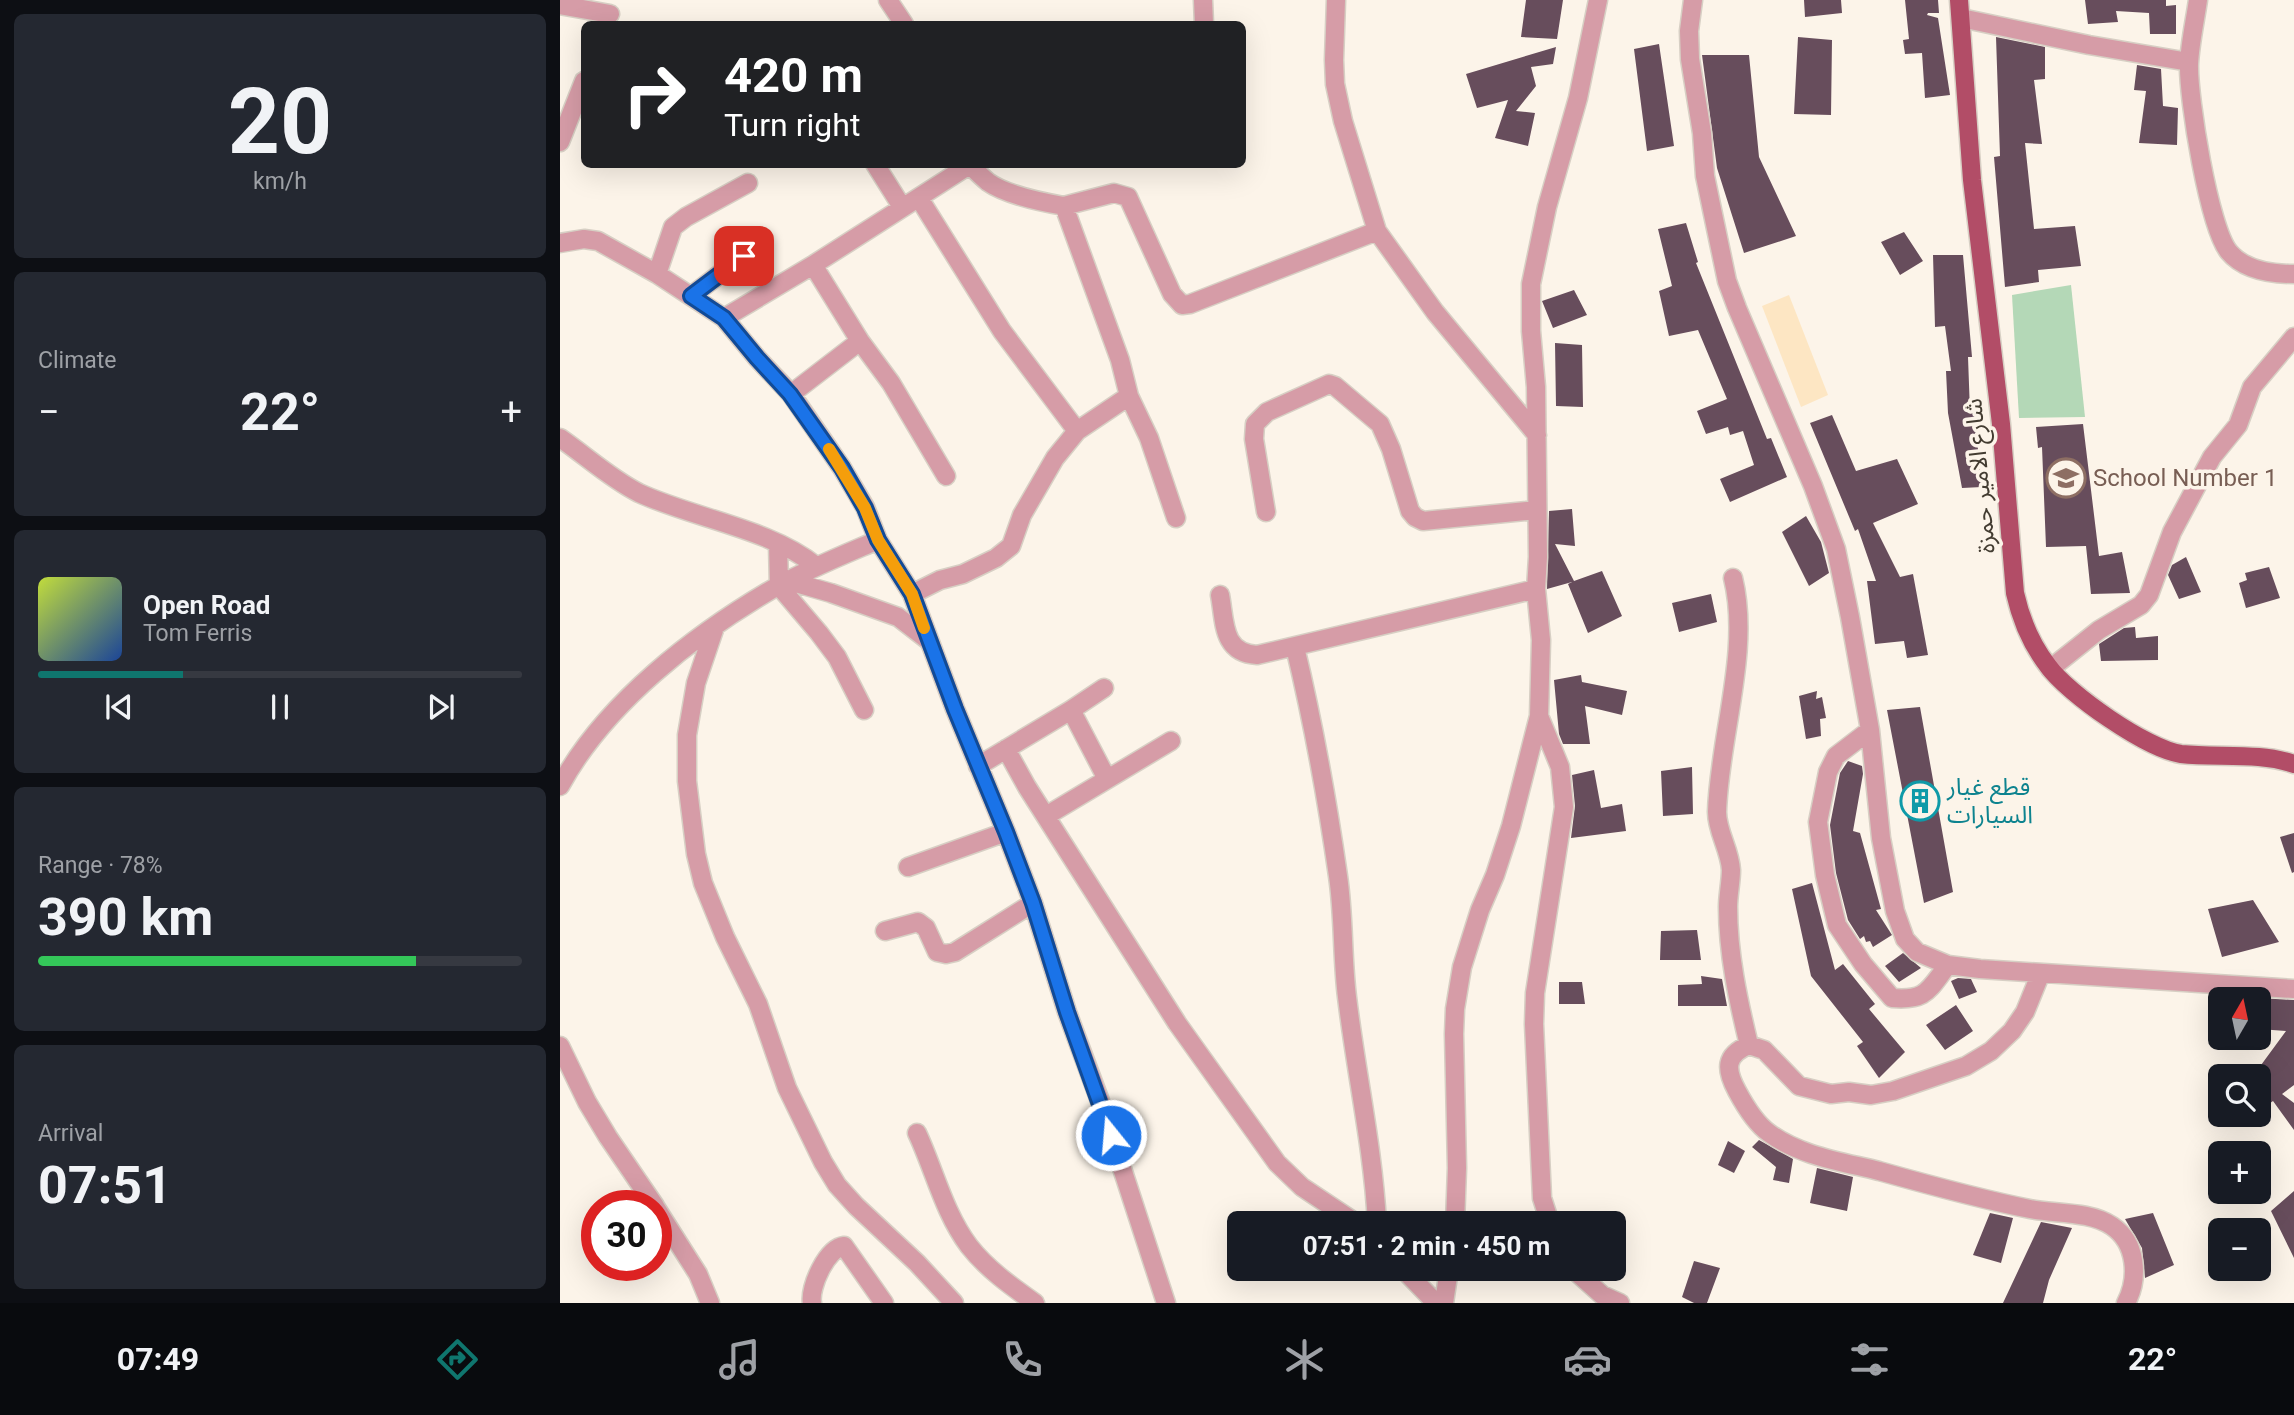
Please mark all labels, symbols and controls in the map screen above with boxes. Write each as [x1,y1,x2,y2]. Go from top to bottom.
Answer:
text: 420 m [724,47,863,104]
icon: right [609,49,700,140]
text: 20 [228,69,332,175]
text: Turn right [724,106,860,144]
text: km/h [253,168,307,195]
pin [714,226,774,286]
icon: arrive [725,237,763,275]
text: Climate [38,347,117,374]
text: 22° [240,382,320,443]
text: − [38,390,60,434]
text: + [500,390,522,434]
street label: شارع الامير حمزة [1959,397,2004,555]
school or university icon: School Number 1 [2045,457,2087,499]
place label: School Number 1 [2093,464,2277,492]
text: Open Road [143,590,271,620]
text: Tom Ferris [143,620,252,647]
icon: previous [100,688,138,726]
icon: pause [261,688,299,726]
icon: next [422,688,460,726]
place label: قطع غيار السيارات [1946,773,2033,829]
building icon: قطع غيار السيارات [1899,780,1941,822]
text: Range · 78% [38,852,163,879]
text: 390 km [38,887,213,948]
north arrow [2208,987,2272,1050]
map controls [2208,987,2271,1281]
button: search [2208,1064,2271,1127]
position arrow [1074,1098,1148,1172]
text: Arrival [38,1120,103,1147]
button: + [2208,1141,2271,1204]
text: 07:51 [38,1155,172,1216]
speed limit sign: 30 [581,1190,672,1281]
button: − [2208,1218,2271,1281]
text: 07:51 · 2 min · 450 m [1303,1231,1550,1261]
icon: directions [433,1335,482,1384]
icon: music [715,1335,764,1384]
icon: phone [998,1335,1047,1384]
icon: climate [1280,1335,1329,1384]
icon: car [1563,1335,1612,1384]
icon: filters [1845,1335,1894,1384]
text: 07:49 [117,1340,199,1378]
text: 22° [2128,1340,2177,1378]

